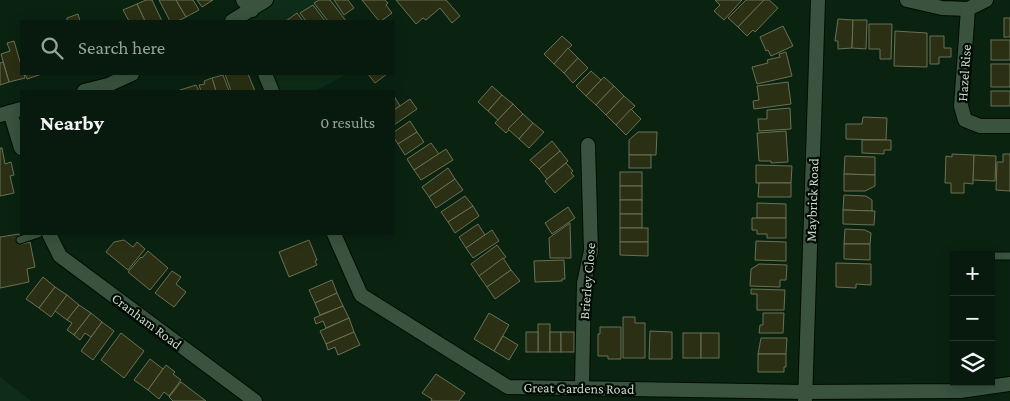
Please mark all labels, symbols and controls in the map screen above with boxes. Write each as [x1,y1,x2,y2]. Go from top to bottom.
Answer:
search box [20,20,395,75]
icon: search [38,34,66,62]
text: Search here [78,37,165,58]
street label: Hazel Rise [954,44,974,102]
text: Nearby [40,111,104,135]
text: 0 results [320,114,375,131]
street label: Maybrick Road [803,157,821,242]
street label: Brierley Close [576,242,598,320]
map controls [950,251,995,386]
button: + [950,251,995,296]
street label: Cranham Road [109,290,186,353]
button: − [950,296,995,341]
button: layers [950,341,995,386]
street label: Great Gardens Road [523,379,635,397]

